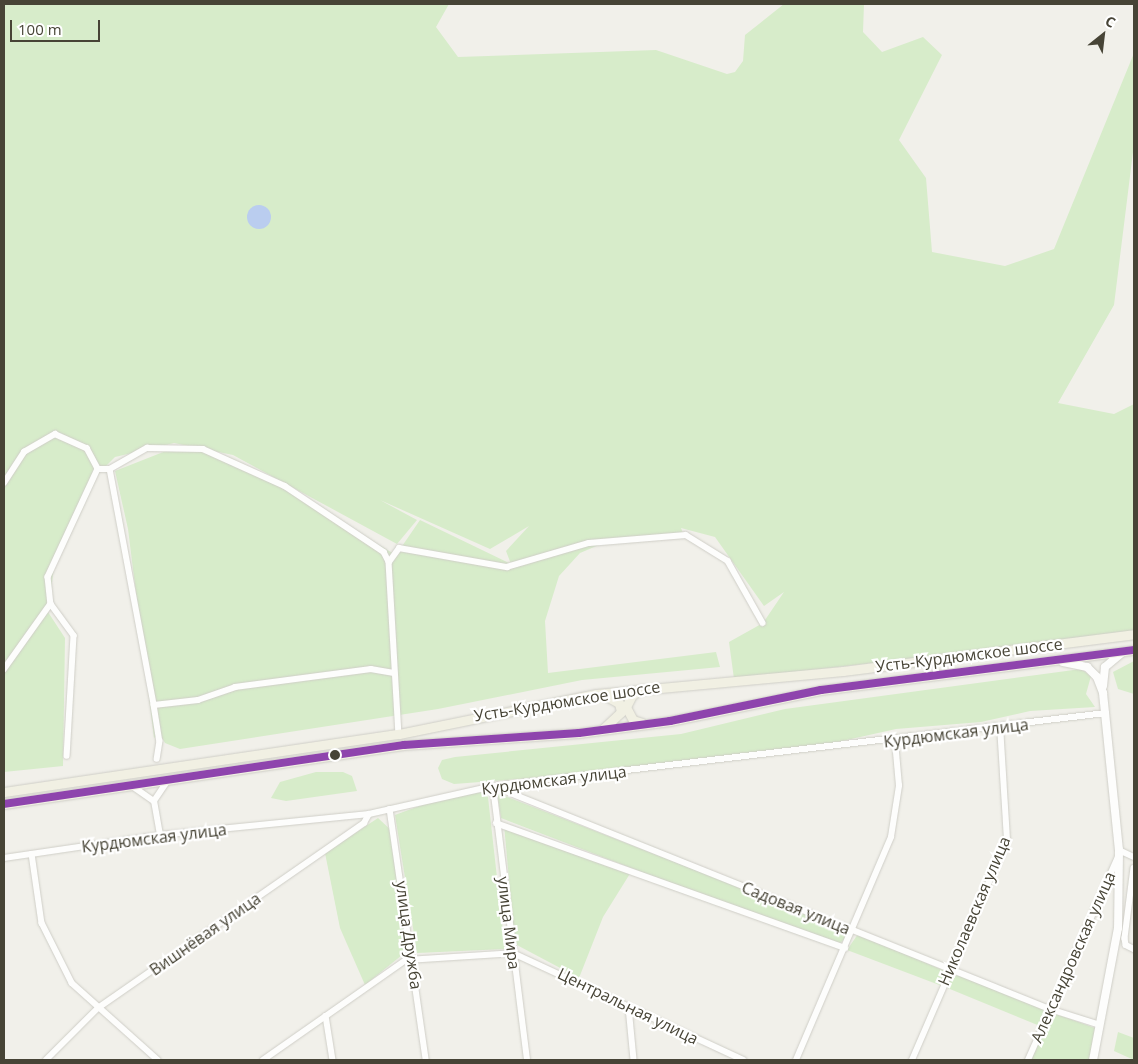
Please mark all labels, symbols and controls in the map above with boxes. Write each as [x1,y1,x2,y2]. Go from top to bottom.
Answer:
scale bar [12,10,102,42]
north arrow [1078,10,1128,60]
text: С [1102,11,1119,32]
text: 100 m [18,19,62,39]
street label: Усть-Курдюмское шоссе [874,634,1064,676]
street label: Усть-Курдюмское шоссе [473,677,661,725]
street label: Курдюмская улица [882,715,1030,751]
unlabelled marker [330,750,340,760]
street label: Курдюмская улица [480,762,628,798]
street label: Курдюмская улица [80,820,228,856]
street label: Николаевская улица [934,834,1014,988]
street label: Александровская улица [1027,869,1119,1045]
street label: улица Мира [494,875,524,971]
street label: Садовая улица [739,878,853,938]
street label: улица Дружба [392,880,426,990]
street label: Вишнёвая улица [146,889,264,979]
street label: Центральная улица [555,964,701,1048]

